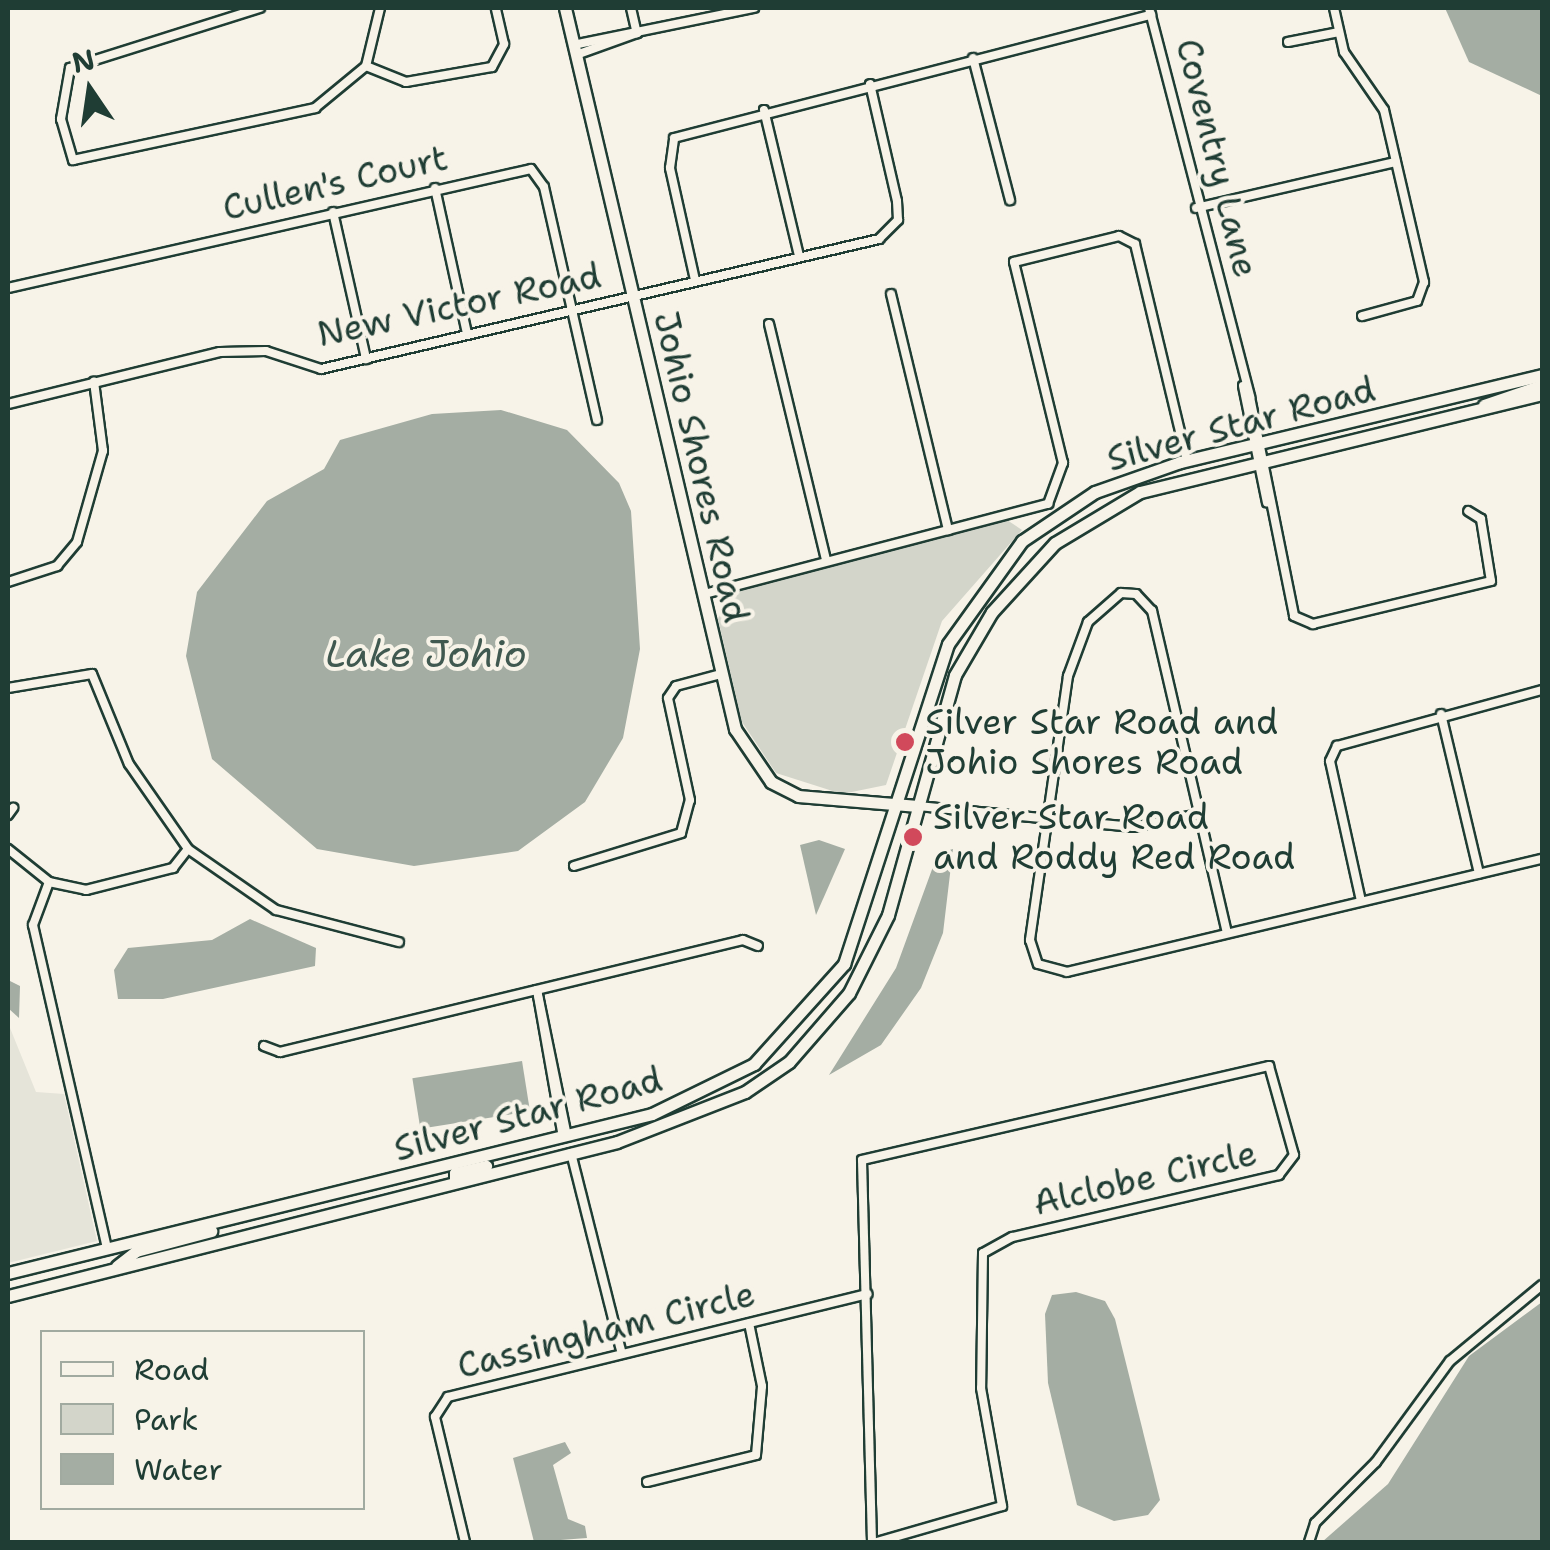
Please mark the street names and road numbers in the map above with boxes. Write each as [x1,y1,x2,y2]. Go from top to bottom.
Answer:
street label: Coventry Lane [1167,34,1267,282]
street label: Cullen's Court [218,137,452,229]
street label: New Victor Road [313,254,605,356]
street label: Johio Shores Road [645,307,757,627]
street label: Silver Star Road [1102,368,1380,480]
street label: Silver Star Road [389,1058,667,1170]
street label: Alclobe Circle [1029,1132,1261,1224]
street label: Cassingham Circle [453,1273,759,1387]

